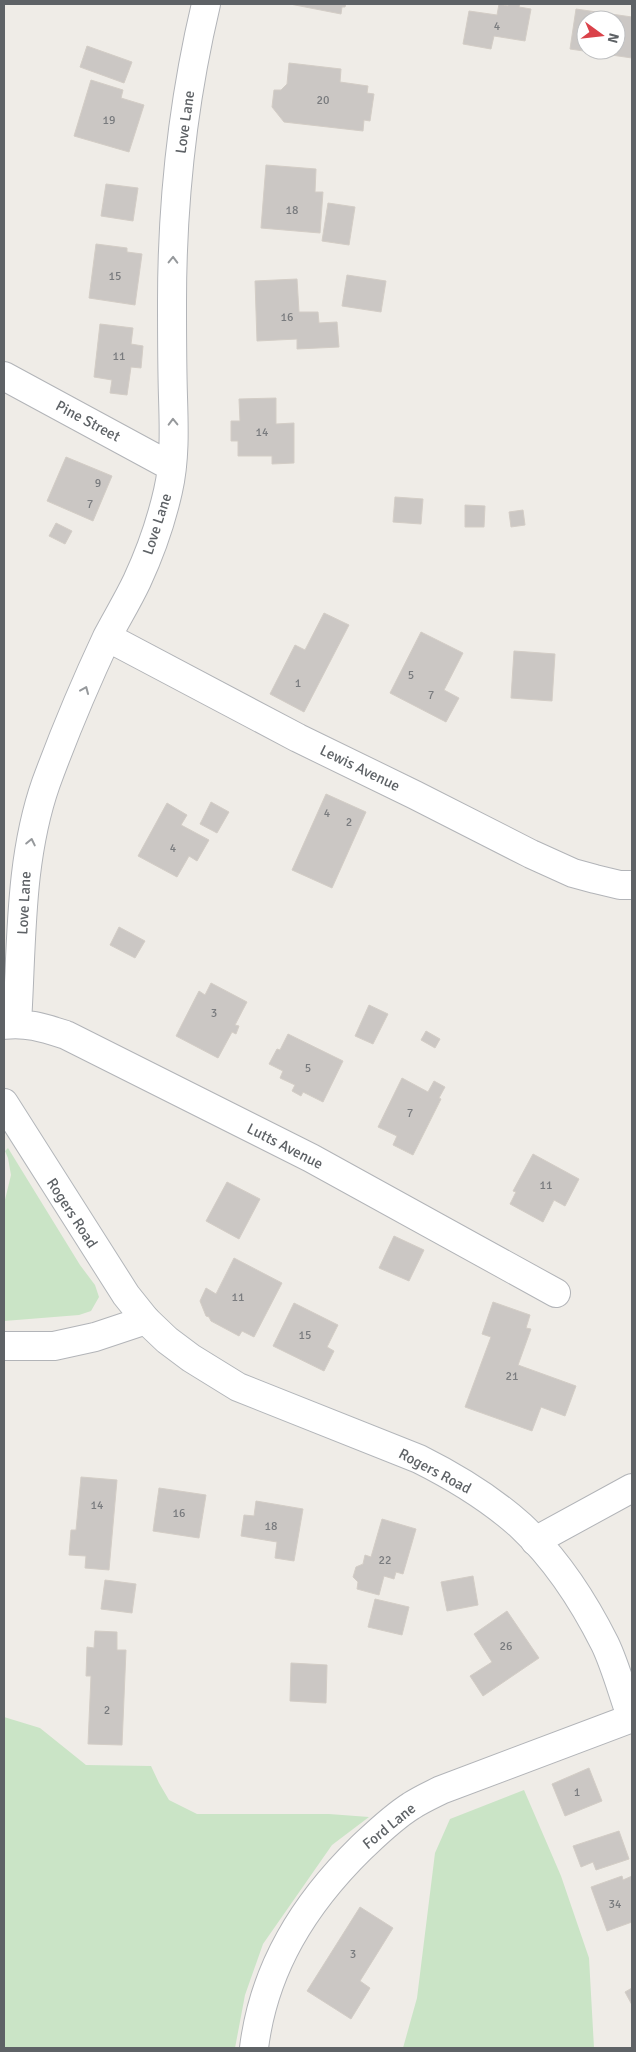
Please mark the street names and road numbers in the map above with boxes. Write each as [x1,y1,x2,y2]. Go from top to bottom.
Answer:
street label: Love Lane [172,89,198,155]
street label: Pine Street [53,396,123,446]
street label: Love Lane [139,491,175,557]
street label: Lewis Avenue [317,741,403,795]
street label: Love Lane [13,871,35,935]
street label: Lutts Avenue [244,1119,326,1173]
street label: Rogers Road [43,1175,101,1251]
street label: Rogers Road [396,1444,474,1498]
street label: Ford Lane [359,1799,419,1853]

